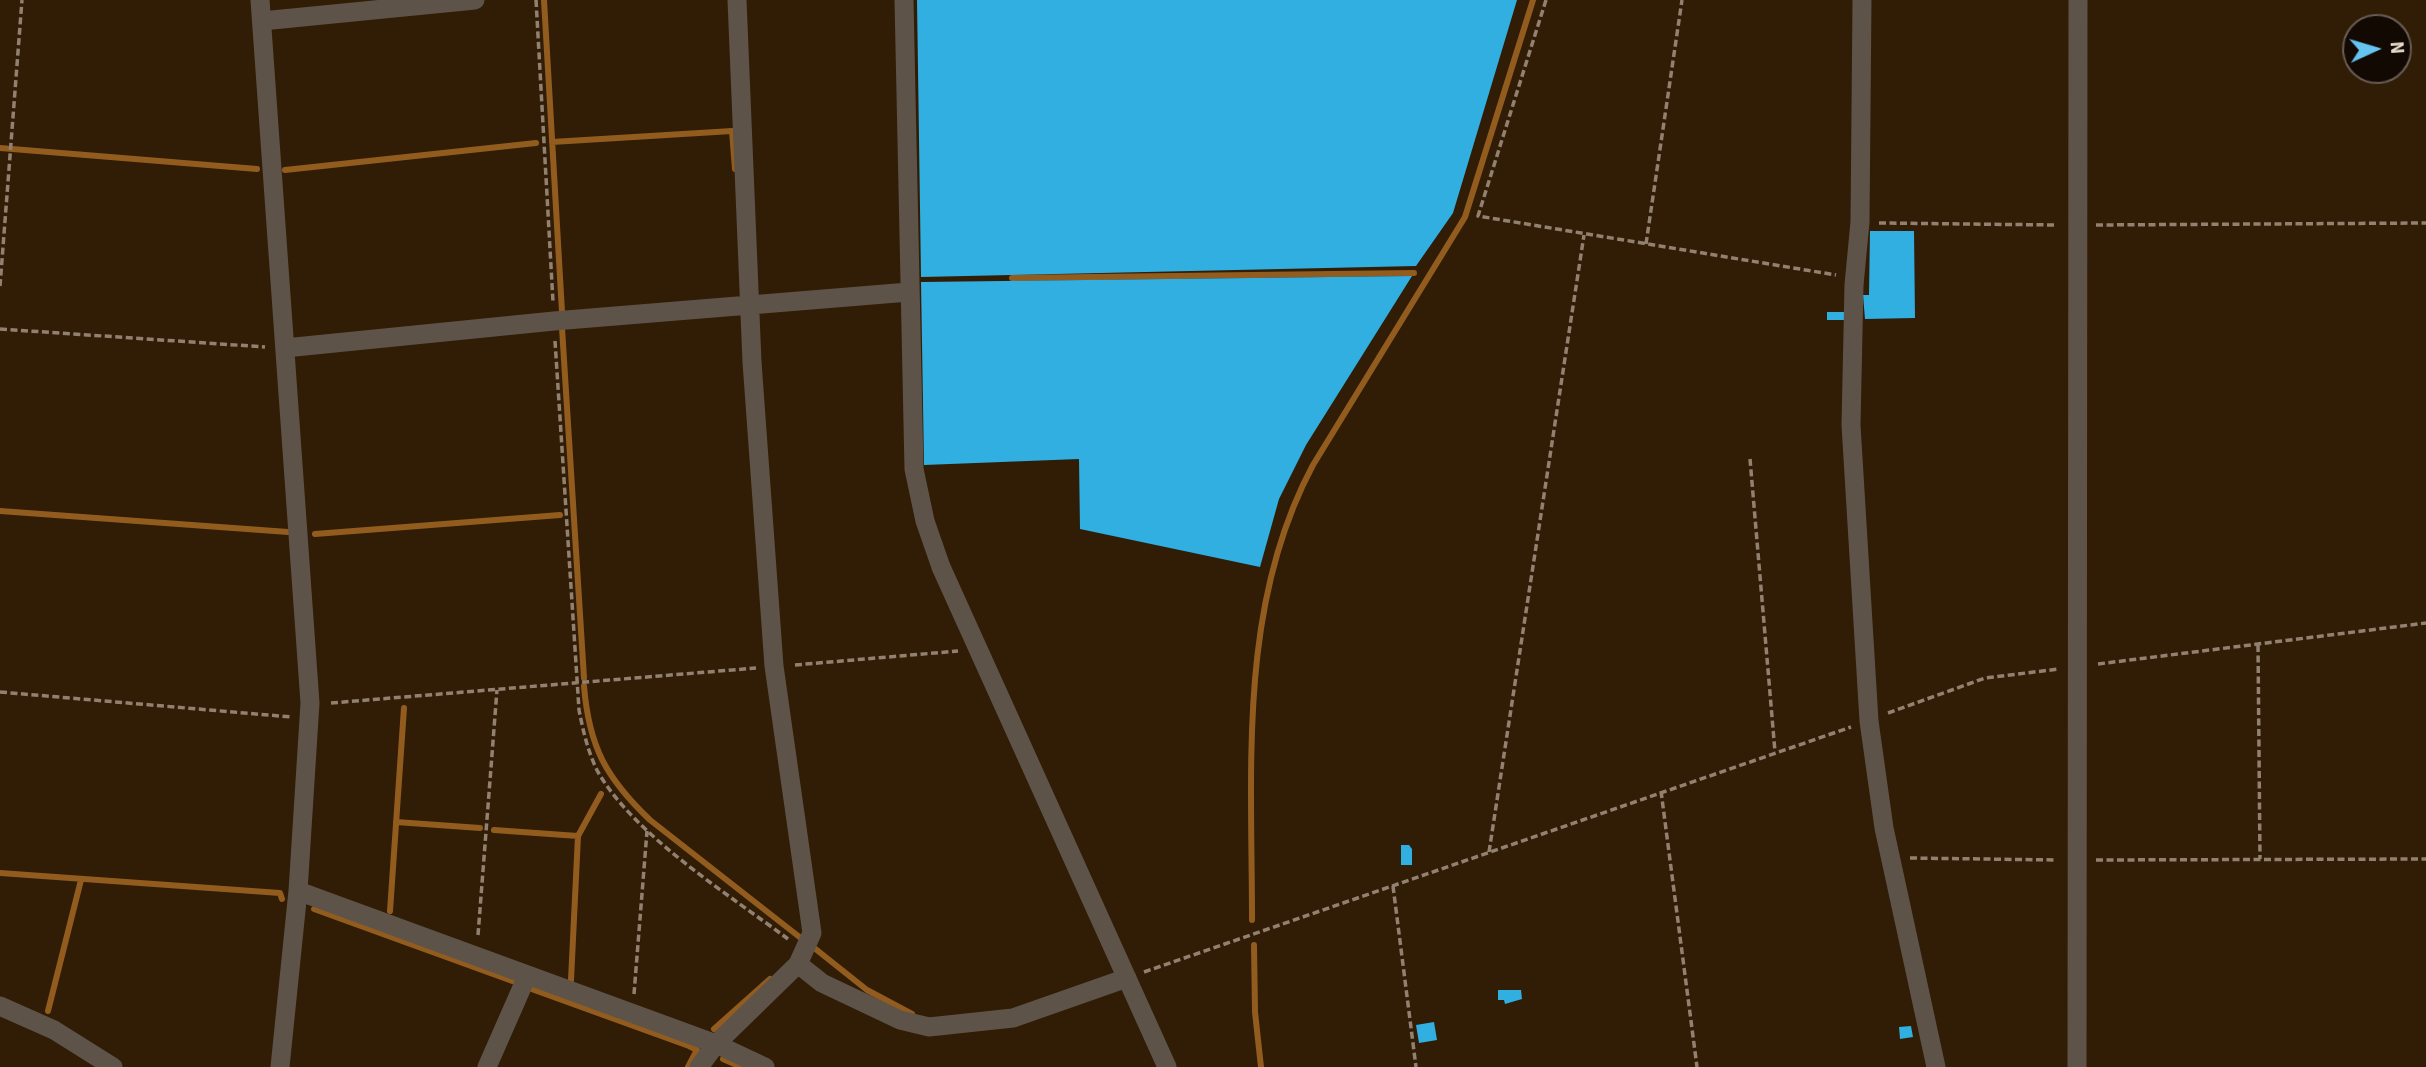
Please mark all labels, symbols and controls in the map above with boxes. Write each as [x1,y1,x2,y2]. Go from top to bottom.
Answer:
north arrow [2342,14,2412,84]
text: N [2383,40,2410,55]

